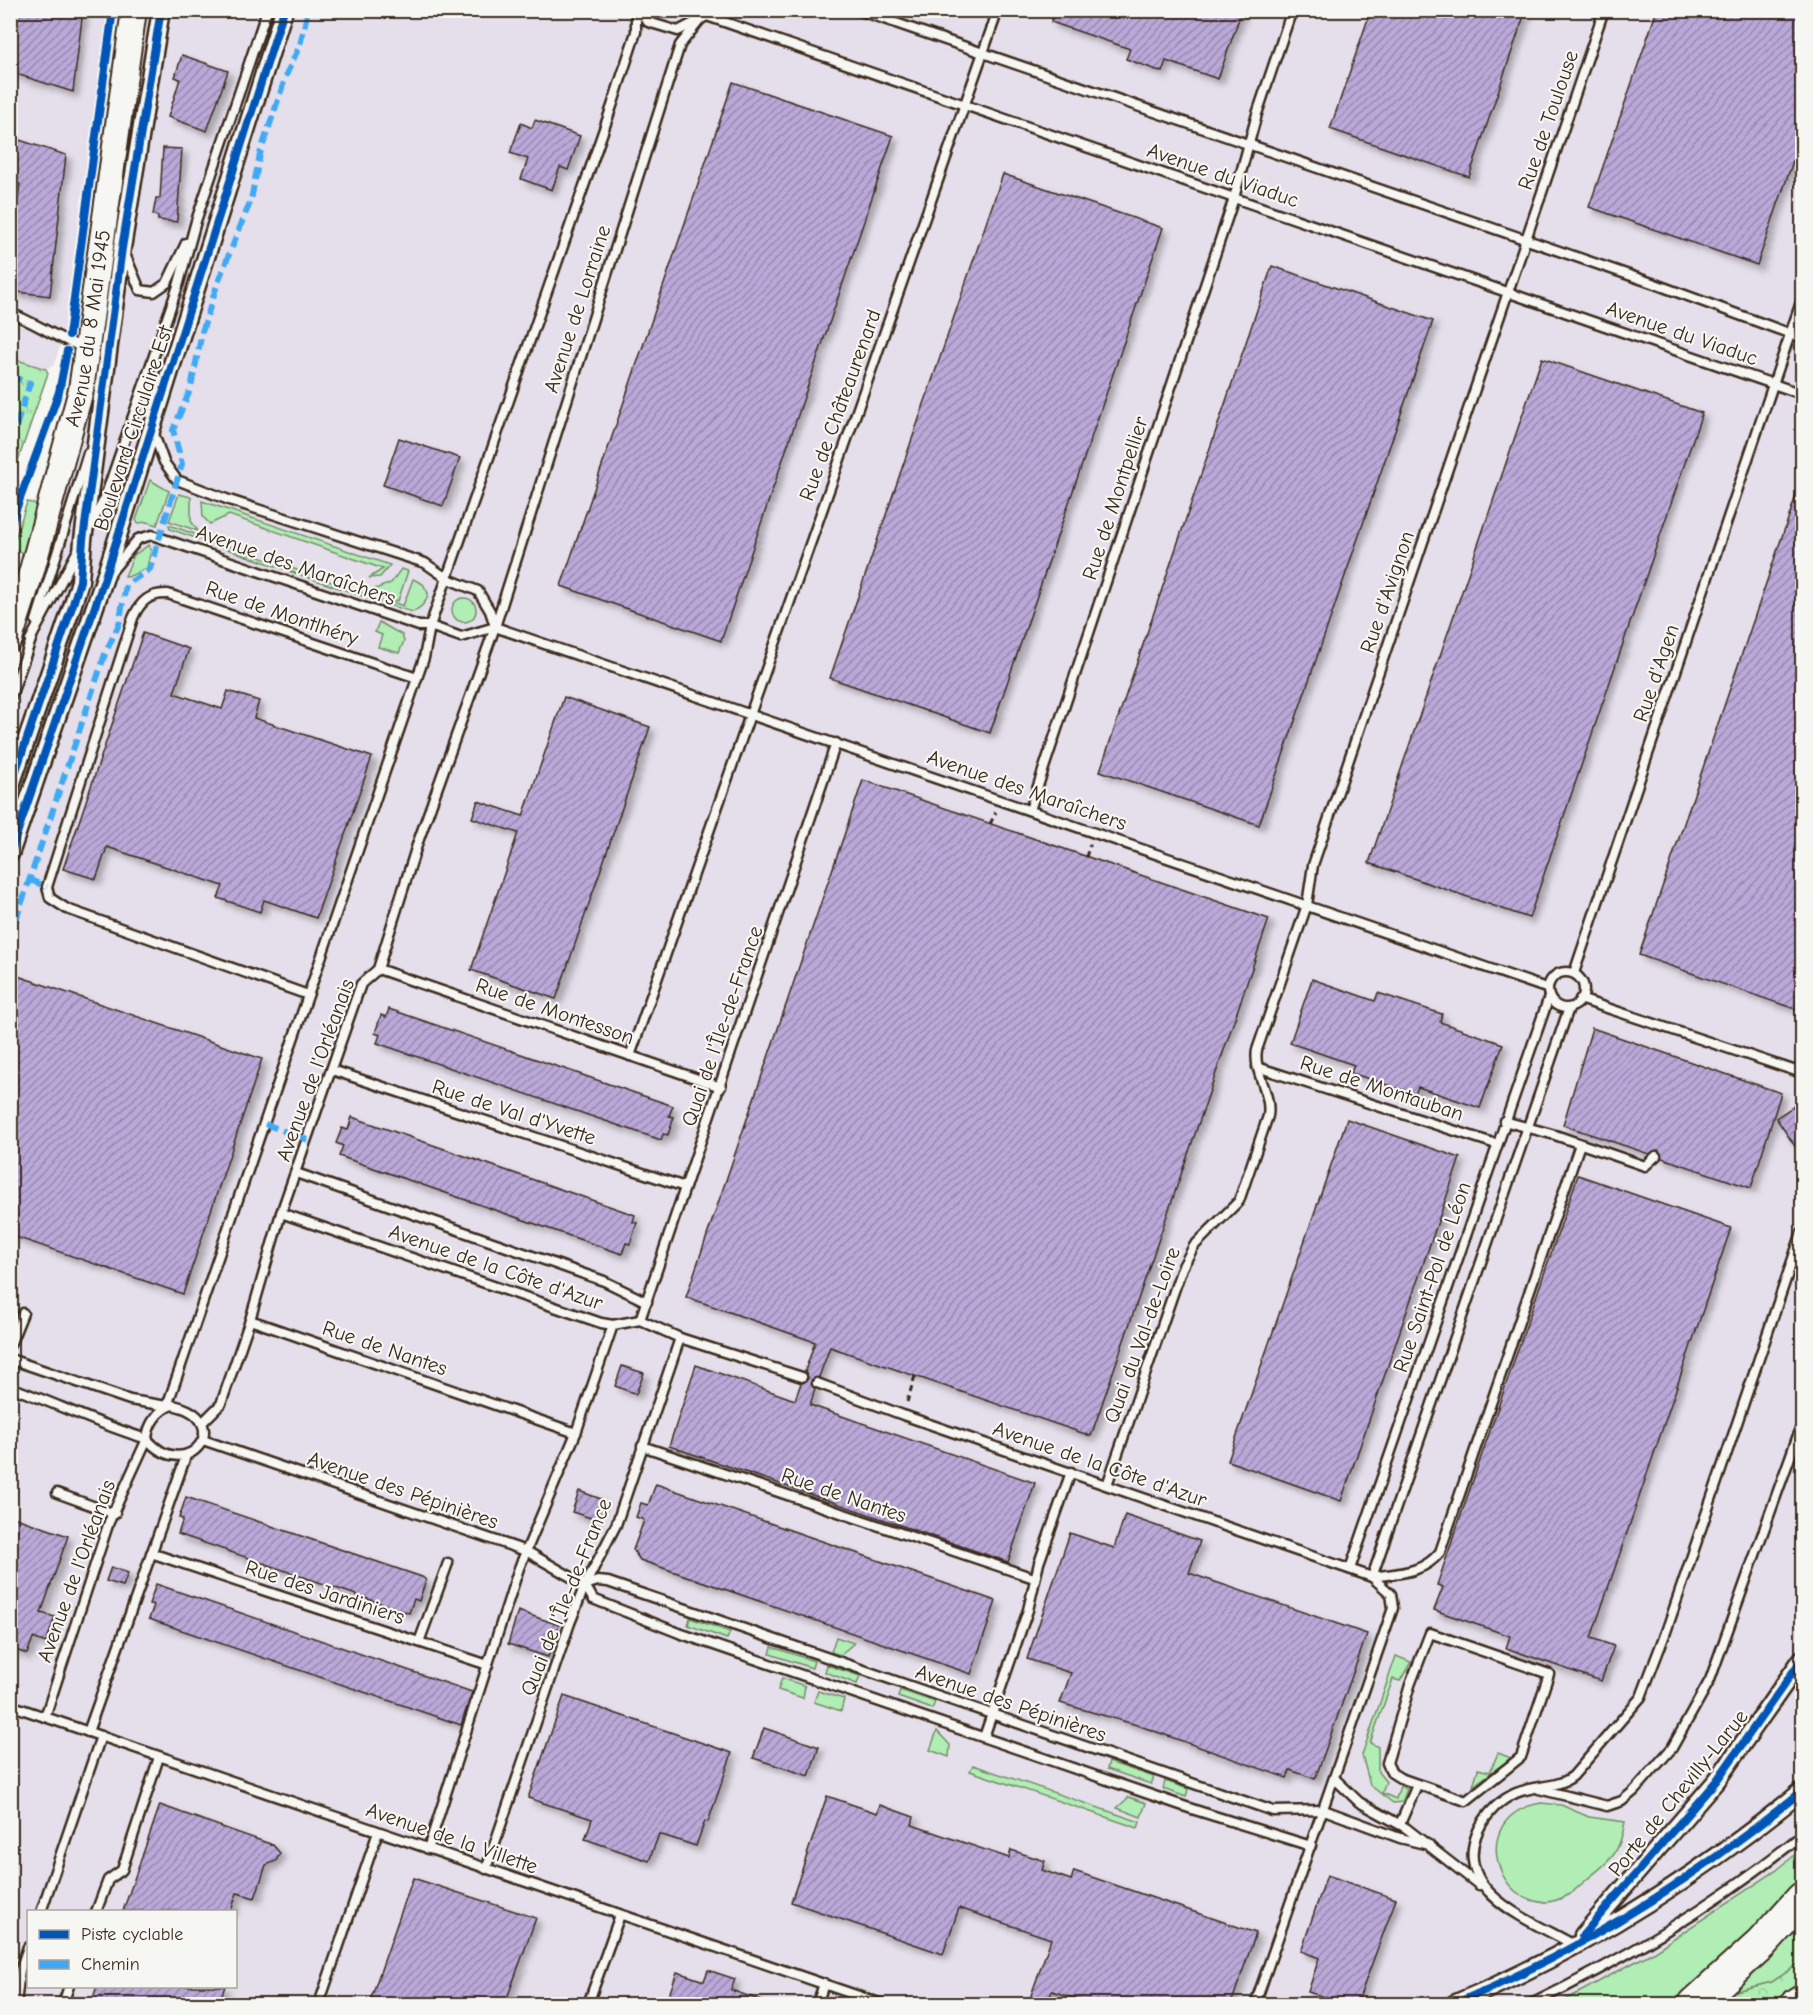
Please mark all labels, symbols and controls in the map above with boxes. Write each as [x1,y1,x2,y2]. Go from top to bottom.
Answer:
street label: Rue de Toulouse [1513,47,1583,193]
street label: Avenue du Viaduc [1144,138,1302,212]
street label: Avenue de Lorraine [539,222,615,396]
street label: Avenue du 8 Mai 1945 [60,228,115,429]
street label: Avenue du Viaduc [1603,296,1761,370]
street label: Rue de Châteaurenard [794,306,886,504]
street label: Boulevard Circulaire Est [88,321,178,534]
street label: Rue de Montpellier [1077,413,1153,583]
street label: Avenue des Maraîchers [193,520,399,610]
street label: Rue d'Avignon [1355,528,1419,656]
street label: Rue de Montlhéry [203,576,362,651]
street label: Rue d'Agen [1628,621,1684,725]
street label: Avenue des Maraîchers [924,745,1130,835]
street label: Quai de l'Île-de-France [676,923,768,1129]
street label: Rue de Montesson [473,973,637,1049]
street label: Avenue de l'Orléanais [271,976,359,1164]
street label: Rue de Montauban [1297,1050,1467,1126]
street label: Rue de Val d'Yvette [429,1074,599,1150]
street label: Rue Saint-Pol de Léon [1388,1179,1476,1375]
street label: Avenue de la Côte d'Azur [386,1219,607,1315]
street label: Quai du Val-de-Loire [1099,1244,1185,1426]
street label: Rue de Nantes [319,1315,451,1381]
street label: Avenue de la Côte d'Azur [990,1416,1211,1512]
street label: Avenue des Pépinières [305,1446,501,1534]
street label: Rue de Nantes [778,1462,910,1528]
street label: Avenue de l'Orléanais [32,1477,120,1665]
street label: Quai de l'Île-de-France [515,1495,617,1699]
street label: Rue des Jardiniers [242,1555,408,1629]
street label: Avenue des Pépinières [913,1659,1109,1747]
street label: Porte de Chevilly-Larue [1603,1705,1753,1881]
street label: Avenue de la Villette [363,1797,541,1879]
legend [27,1910,237,1988]
text: Piste cyclable [81,1924,183,1945]
text: Chemin [81,1954,140,1975]

